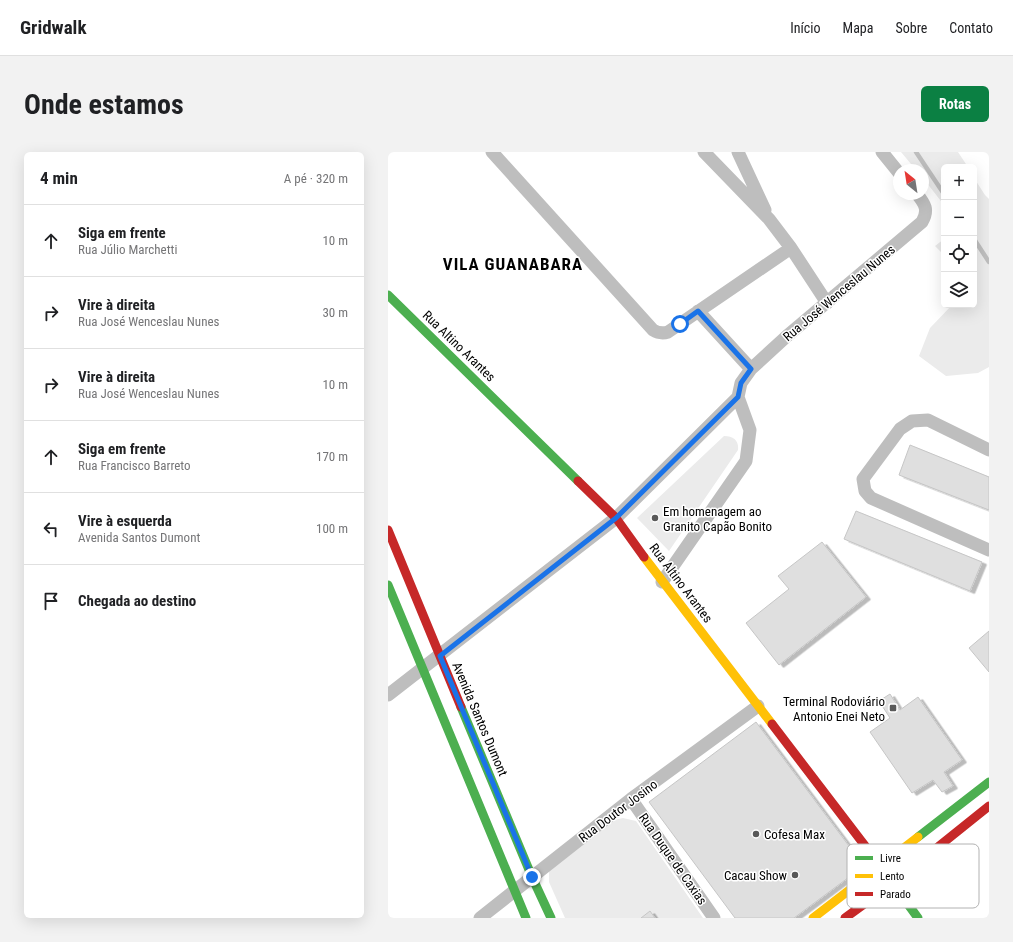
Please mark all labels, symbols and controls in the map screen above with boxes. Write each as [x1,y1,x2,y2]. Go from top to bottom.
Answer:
text: Gridwalk [20,16,86,39]
text: Início [790,20,821,36]
text: Mapa [843,20,873,36]
text: Sobre [895,20,927,36]
text: Contato [949,20,993,36]
button: Rotas [921,86,989,122]
text: Onde estamos [24,88,184,121]
north arrow [893,164,929,200]
map controls [941,164,977,308]
button: + [941,164,977,200]
text: 4 min [40,168,78,188]
text: A pé · 320 m [284,171,348,186]
button: − [941,200,977,236]
text: Siga em frente [78,224,166,242]
icon: ahead [40,230,62,252]
text: 10 m [322,233,348,248]
button: locate [941,236,977,272]
text: Rua Júlio Marchetti [78,242,177,257]
street label: Rua José Wenceslau Nunes [780,242,898,344]
district label: VILA GUANABARA [443,254,583,274]
button: layers [941,272,977,308]
text: Vire à direita [78,296,155,314]
icon: right [40,302,62,324]
text: 30 m [322,305,348,320]
street label: Rua Altino Arantes [420,308,498,384]
text: Rua José Wenceslau Nunes [78,314,219,329]
route start [671,315,689,333]
text: Vire à direita [78,368,155,386]
icon: right [40,374,62,396]
text: 10 m [322,377,348,392]
text: Rua José Wenceslau Nunes [78,386,219,401]
text: Siga em frente [78,440,166,458]
icon: ahead [40,446,62,468]
text: 170 m [316,449,348,464]
text: Rua Francisco Barreto [78,458,191,473]
place label: Em homenagem ao Granito Capão Bonito [663,504,772,534]
text: Vire à esquerda [78,512,172,530]
marker: Em homenagem ao Granito Capão Bonito [650,513,660,523]
icon: left [40,518,62,540]
text: 100 m [316,521,348,536]
text: Avenida Santos Dumont [78,530,200,545]
street label: Rua Altino Arantes [646,541,716,626]
icon: arrive [40,590,62,612]
text: Chegada ao destino [78,592,196,610]
street label: Avenida Santos Dumont [449,660,511,778]
place label: Terminal Rodoviário Antonio Enei Neto [783,694,885,724]
marker: Terminal Rodoviário Antonio Enei Neto [888,703,898,713]
street label: Rua Doutor Josino [576,777,660,845]
street label: Rua Duque de Caxias [636,810,710,908]
place label: Cofesa Max [764,827,825,842]
marker: Cofesa Max [751,829,761,839]
legend [847,844,979,908]
text: Livre [880,852,901,865]
route end [523,868,541,886]
place label: Cacau Show [724,868,788,883]
marker: Cacau Show [790,870,800,880]
text: Lento [880,870,905,883]
text: Parado [880,888,911,901]

